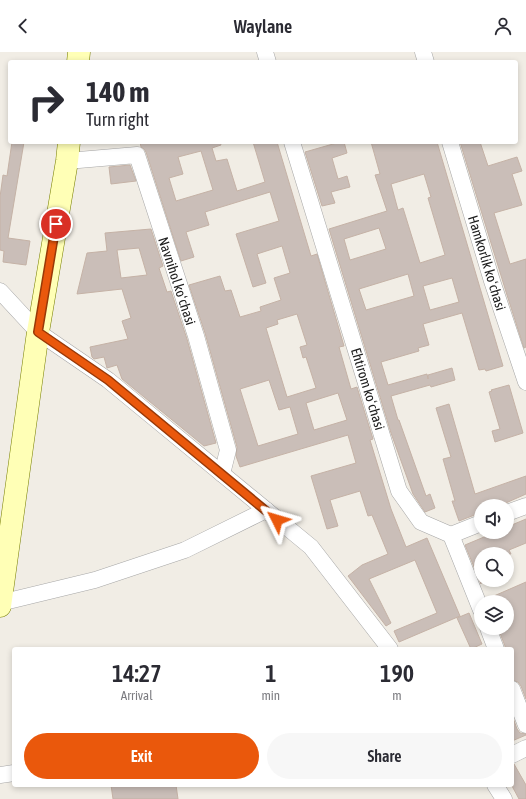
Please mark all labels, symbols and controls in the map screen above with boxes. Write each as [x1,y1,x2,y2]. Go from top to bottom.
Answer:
icon: back [12,15,34,37]
icon: person [492,15,514,37]
text: Waylane [234,16,292,37]
icon: right [20,76,72,128]
text: 140 m [86,76,149,108]
text: Turn right [86,109,149,130]
pin [39,207,73,241]
icon: arrive [45,213,67,235]
street label: Hamkorlik koʻchasi [465,214,509,312]
street label: Navnihol koʻchasi [155,235,199,327]
street label: Ehtirom koʻchasi [348,346,388,432]
position arrow [256,499,298,541]
map controls [474,499,514,635]
button: sound [474,499,514,539]
button: search [474,547,514,587]
button: layers [474,595,514,635]
text: 14:27 [112,660,161,687]
text: 1 [265,660,276,687]
text: 190 [380,660,414,687]
text: Arrival [121,688,153,703]
text: min [261,688,280,703]
text: m [392,688,402,703]
button: Exit [24,733,259,779]
button: Share [267,733,502,779]

